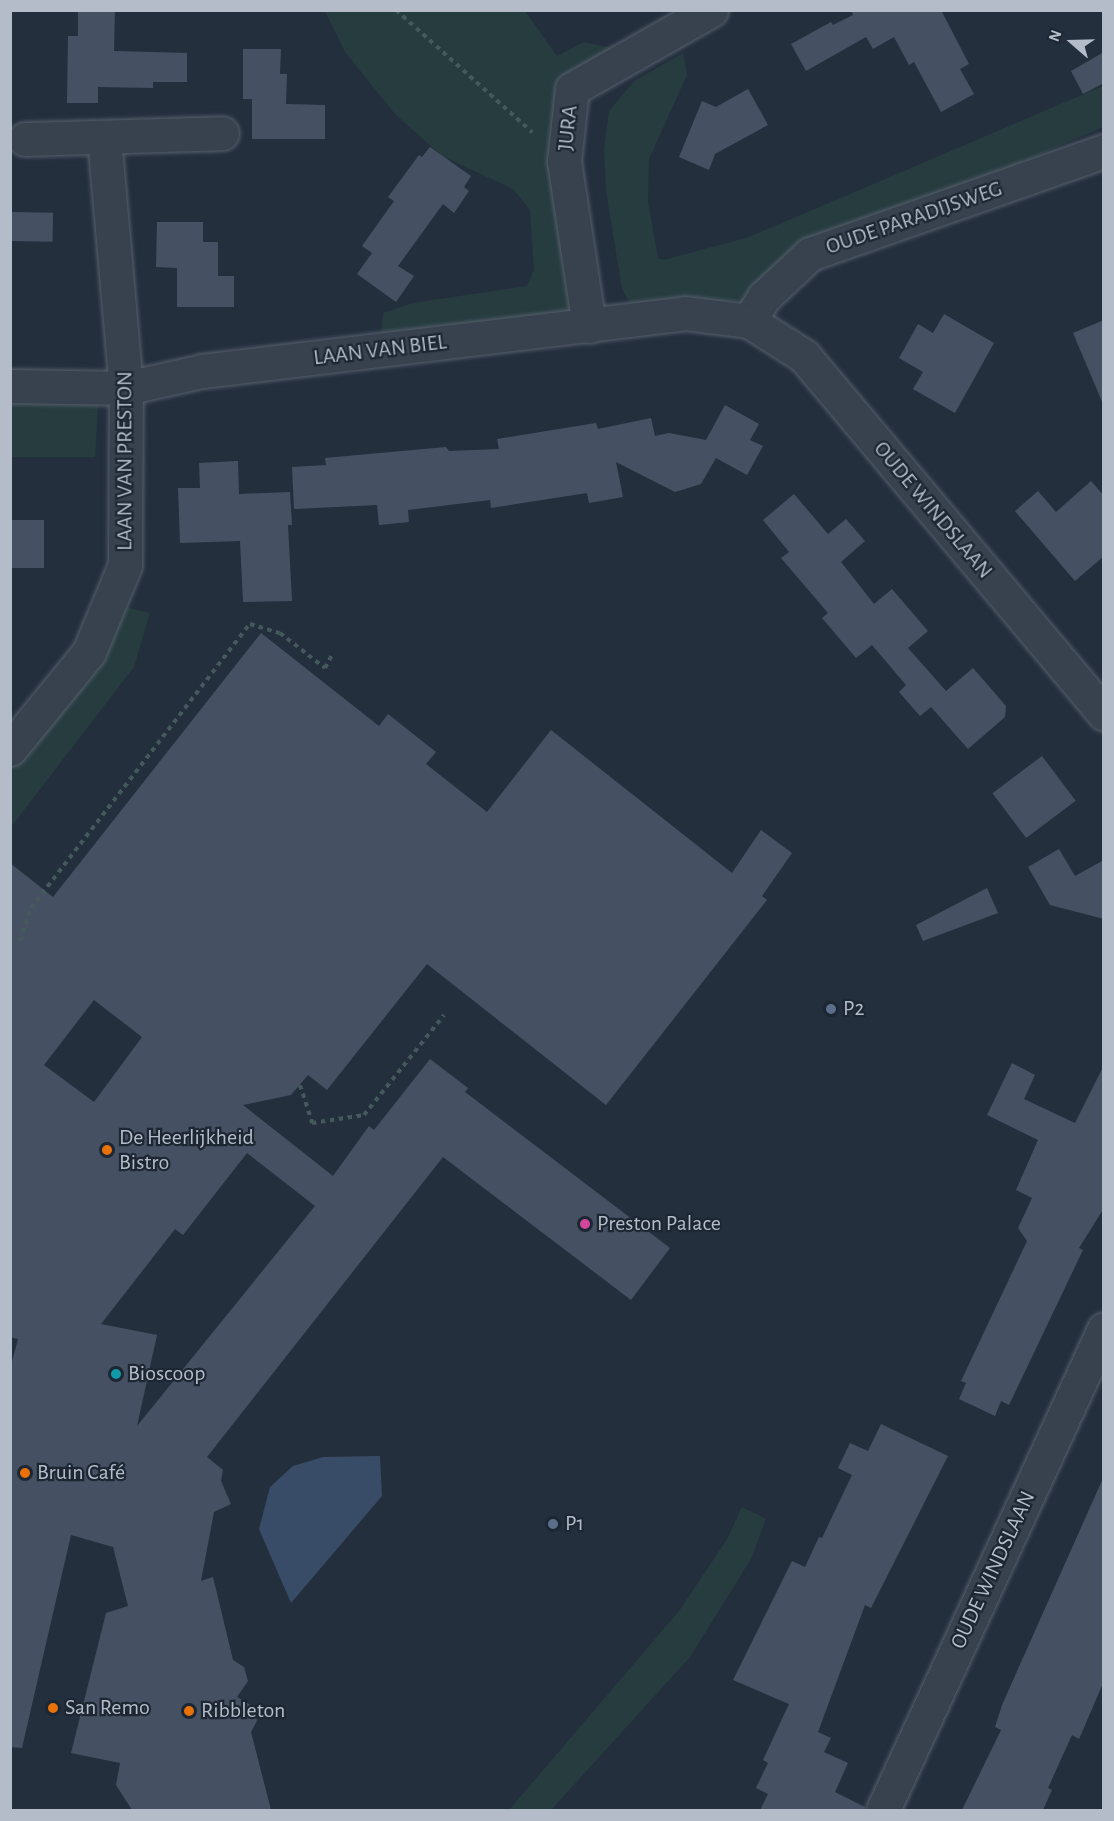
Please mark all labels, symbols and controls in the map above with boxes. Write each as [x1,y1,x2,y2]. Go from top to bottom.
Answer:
north arrow [1042,12,1102,72]
text: N [1046,28,1065,44]
street label: JURA [552,104,584,152]
street label: OUDE PARADIJSWEG [822,175,1006,261]
street label: LAAN VAN BIEL [312,329,448,371]
street label: LAAN VAN PRESTON [112,371,138,551]
street label: OUDE WINDSLAAN [868,436,998,584]
place label: P2 [843,996,864,1022]
marker: P2 [824,1002,838,1016]
place label: De Heerlijkheid Bistro [119,1124,254,1176]
marker: De Heerlijkheid Bistro [100,1143,114,1157]
place label: Preston Palace [597,1211,721,1237]
marker: Preston Palace [578,1217,592,1231]
place label: Bioscoop [128,1361,205,1387]
marker: Bioscoop [109,1367,123,1381]
place label: Bruin Café [37,1460,125,1486]
marker: Bruin Café [18,1466,32,1480]
street label: OUDE WINDSLAAN [945,1487,1041,1653]
place label: P1 [565,1511,584,1537]
marker: P1 [546,1517,560,1531]
place label: San Remo [65,1695,150,1721]
place label: Ribbleton [201,1698,285,1724]
marker: San Remo [46,1701,60,1715]
marker: Ribbleton [182,1704,196,1718]

